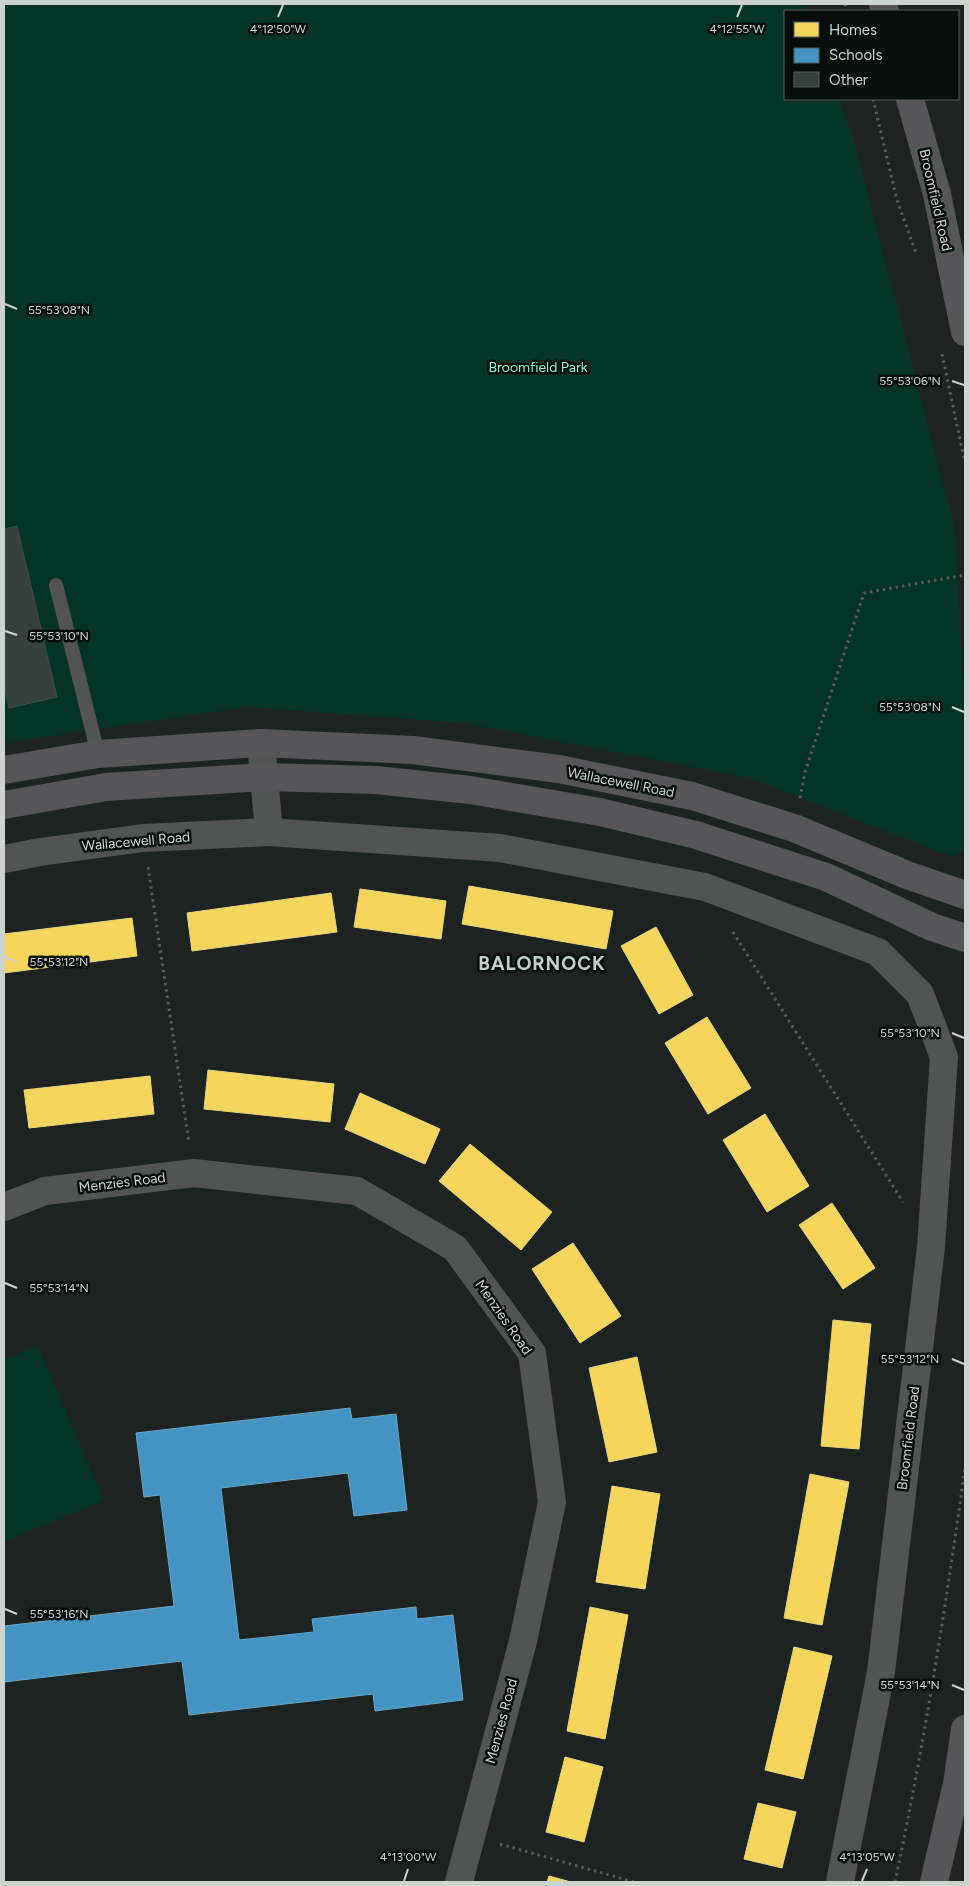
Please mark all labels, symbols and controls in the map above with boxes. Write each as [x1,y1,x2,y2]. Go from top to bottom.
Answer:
legend [784,10,959,100]
text: Homes [829,21,877,39]
text: 4°12'50"W [250,22,306,36]
text: 4°12'55"W [709,22,765,36]
text: Schools [829,46,882,64]
text: Other [829,71,868,89]
street label: Broomfield Road [915,147,956,253]
text: 55°53'08"N [28,303,90,317]
park label: Broomfield Park [489,359,588,376]
text: 55°53'06"N [879,374,941,388]
text: 55°53'10"N [29,629,89,643]
text: 55°53'08"N [879,700,941,714]
street label: Wallacewell Road [566,764,676,801]
street label: Wallacewell Road [81,828,191,855]
district label: BALORNOCK [478,952,606,975]
text: 55°53'12"N [30,955,88,969]
text: 55°53'10"N [880,1026,940,1040]
street label: Menzies Road [78,1169,166,1196]
street label: Menzies Road [472,1277,536,1358]
text: 55°53'14"N [29,1281,89,1295]
text: 55°53'12"N [881,1352,939,1366]
street label: Broomfield Road [894,1385,923,1491]
text: 55°53'16"N [30,1607,88,1621]
street label: Menzies Road [482,1677,521,1765]
text: 55°53'14"N [880,1678,940,1692]
text: 4°13'00"W [380,1850,437,1864]
text: 4°13'05"W [839,1850,895,1864]

